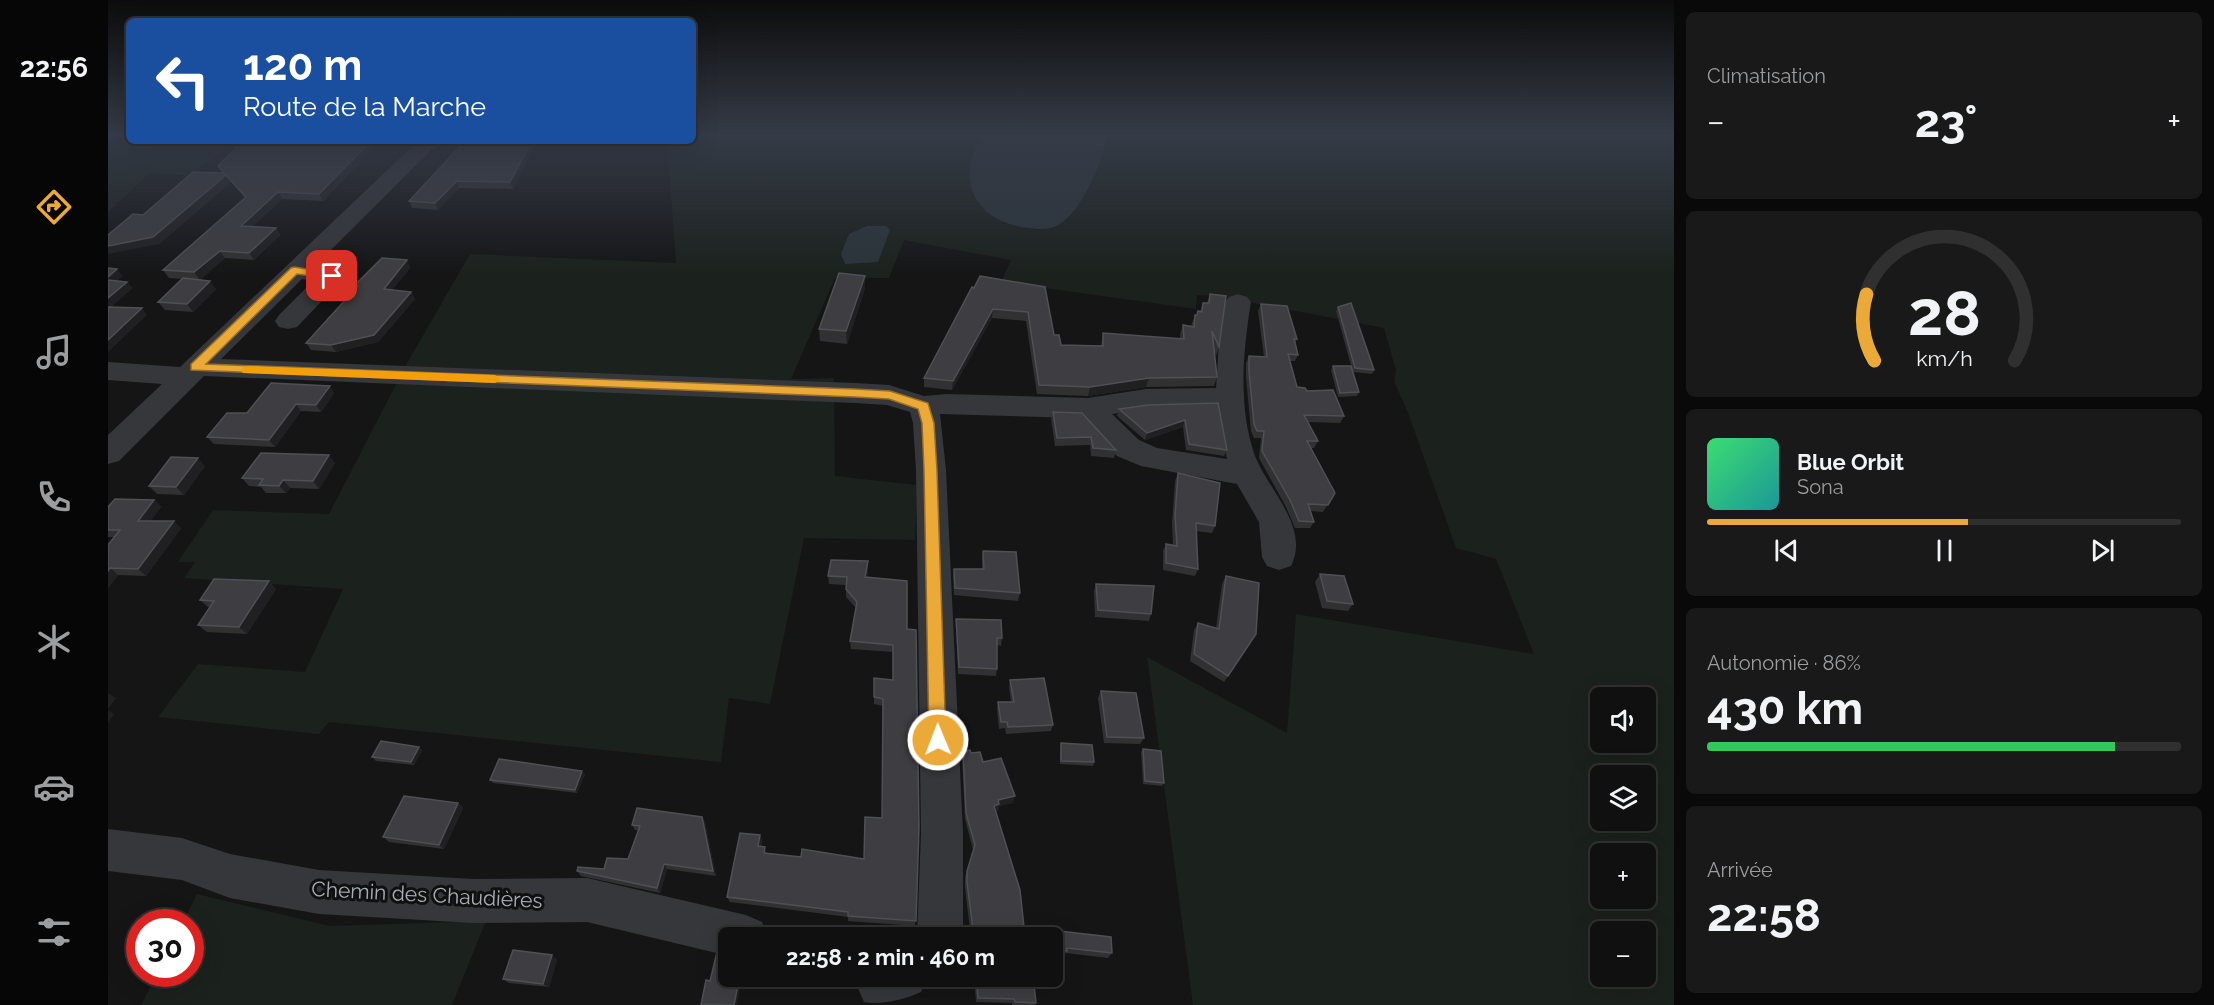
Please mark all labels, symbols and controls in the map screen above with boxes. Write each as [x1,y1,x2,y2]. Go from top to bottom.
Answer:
text: 120 m [243,41,362,90]
icon: left [144,42,222,120]
text: 22:56 [20,52,88,83]
text: Climatisation [1707,64,1826,88]
text: Route de la Marche [243,91,486,122]
text: 23° [1915,95,1977,148]
text: − [1707,102,1725,141]
text: + [2167,102,2181,141]
icon: directions [33,186,75,228]
pin [306,250,357,301]
icon: arrive [315,259,348,292]
text: 28 [1908,276,1980,350]
icon: music [33,331,75,373]
text: km/h [1916,346,1972,371]
text: Blue Orbit [1797,449,1904,475]
text: Sona [1797,475,1844,499]
icon: phone [33,476,75,518]
icon: previous [1770,534,1803,567]
icon: pause [1928,534,1961,567]
icon: next [2086,534,2119,567]
icon: climate [33,621,75,663]
text: Autonomie · 86% [1707,651,1861,675]
text: 430 km [1707,682,1863,735]
map controls [1590,687,1656,987]
button: sound [1590,687,1656,753]
position arrow [906,708,970,772]
button: layers [1590,765,1656,831]
icon: car [33,766,75,808]
button: + [1590,843,1656,909]
text: Arrivée [1707,858,1773,882]
street label: Chemin des Chaudières [311,876,543,913]
text: 22:58 [1707,889,1821,942]
speed limit sign: 30 [126,909,204,987]
icon: filters [33,911,75,953]
button: − [1590,921,1656,987]
text: 22:58 · 2 min · 460 m [786,944,995,970]

